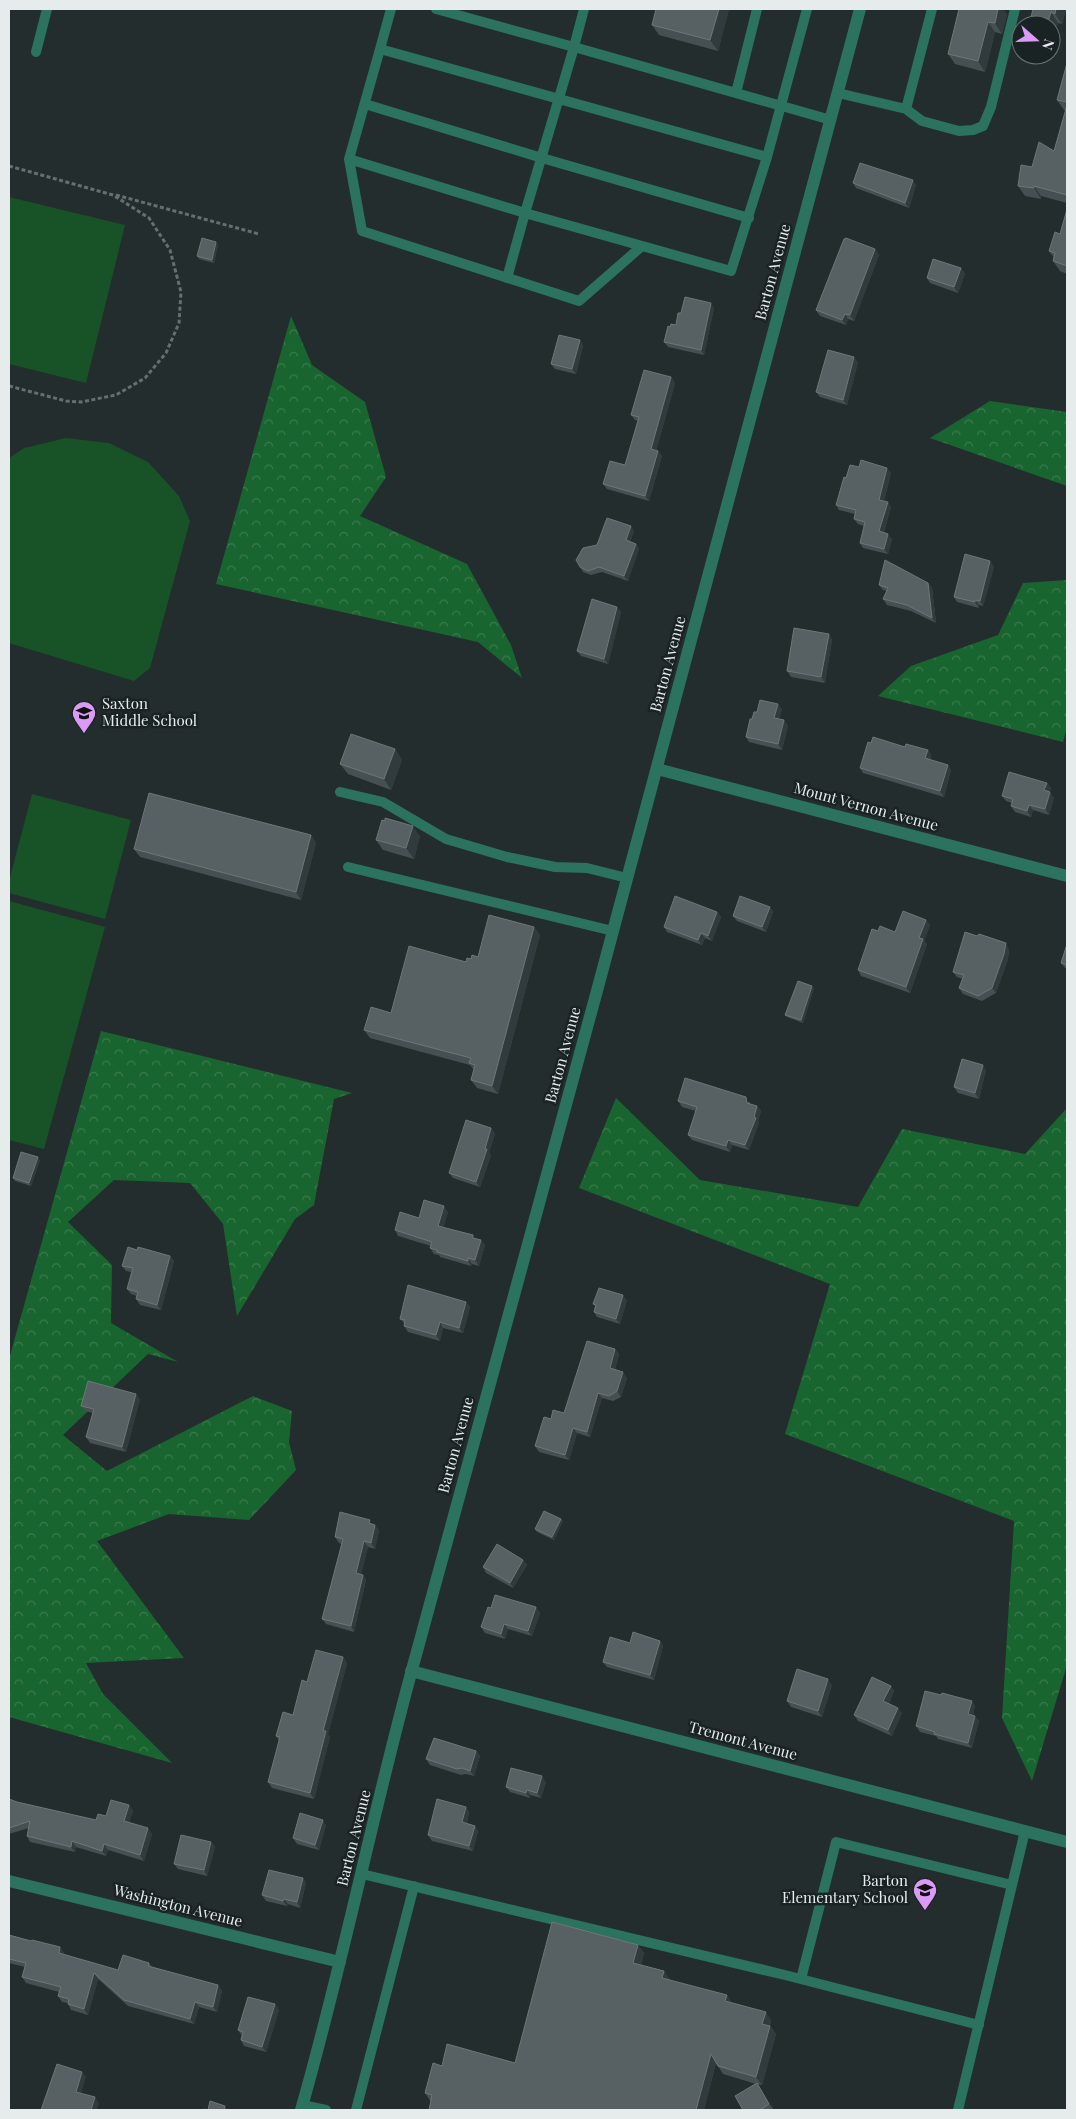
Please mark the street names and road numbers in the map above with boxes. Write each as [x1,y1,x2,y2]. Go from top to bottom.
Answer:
street label: Barton Avenue [750,221,794,322]
street label: Barton Avenue [645,613,689,714]
street label: Mount Vernon Avenue [792,777,941,835]
street label: Barton Avenue [540,1004,584,1105]
street label: Barton Avenue [433,1394,477,1495]
street label: Tremont Avenue [687,1716,800,1764]
street label: Barton Avenue [331,1787,375,1888]
street label: Washington Avenue [111,1879,245,1931]

